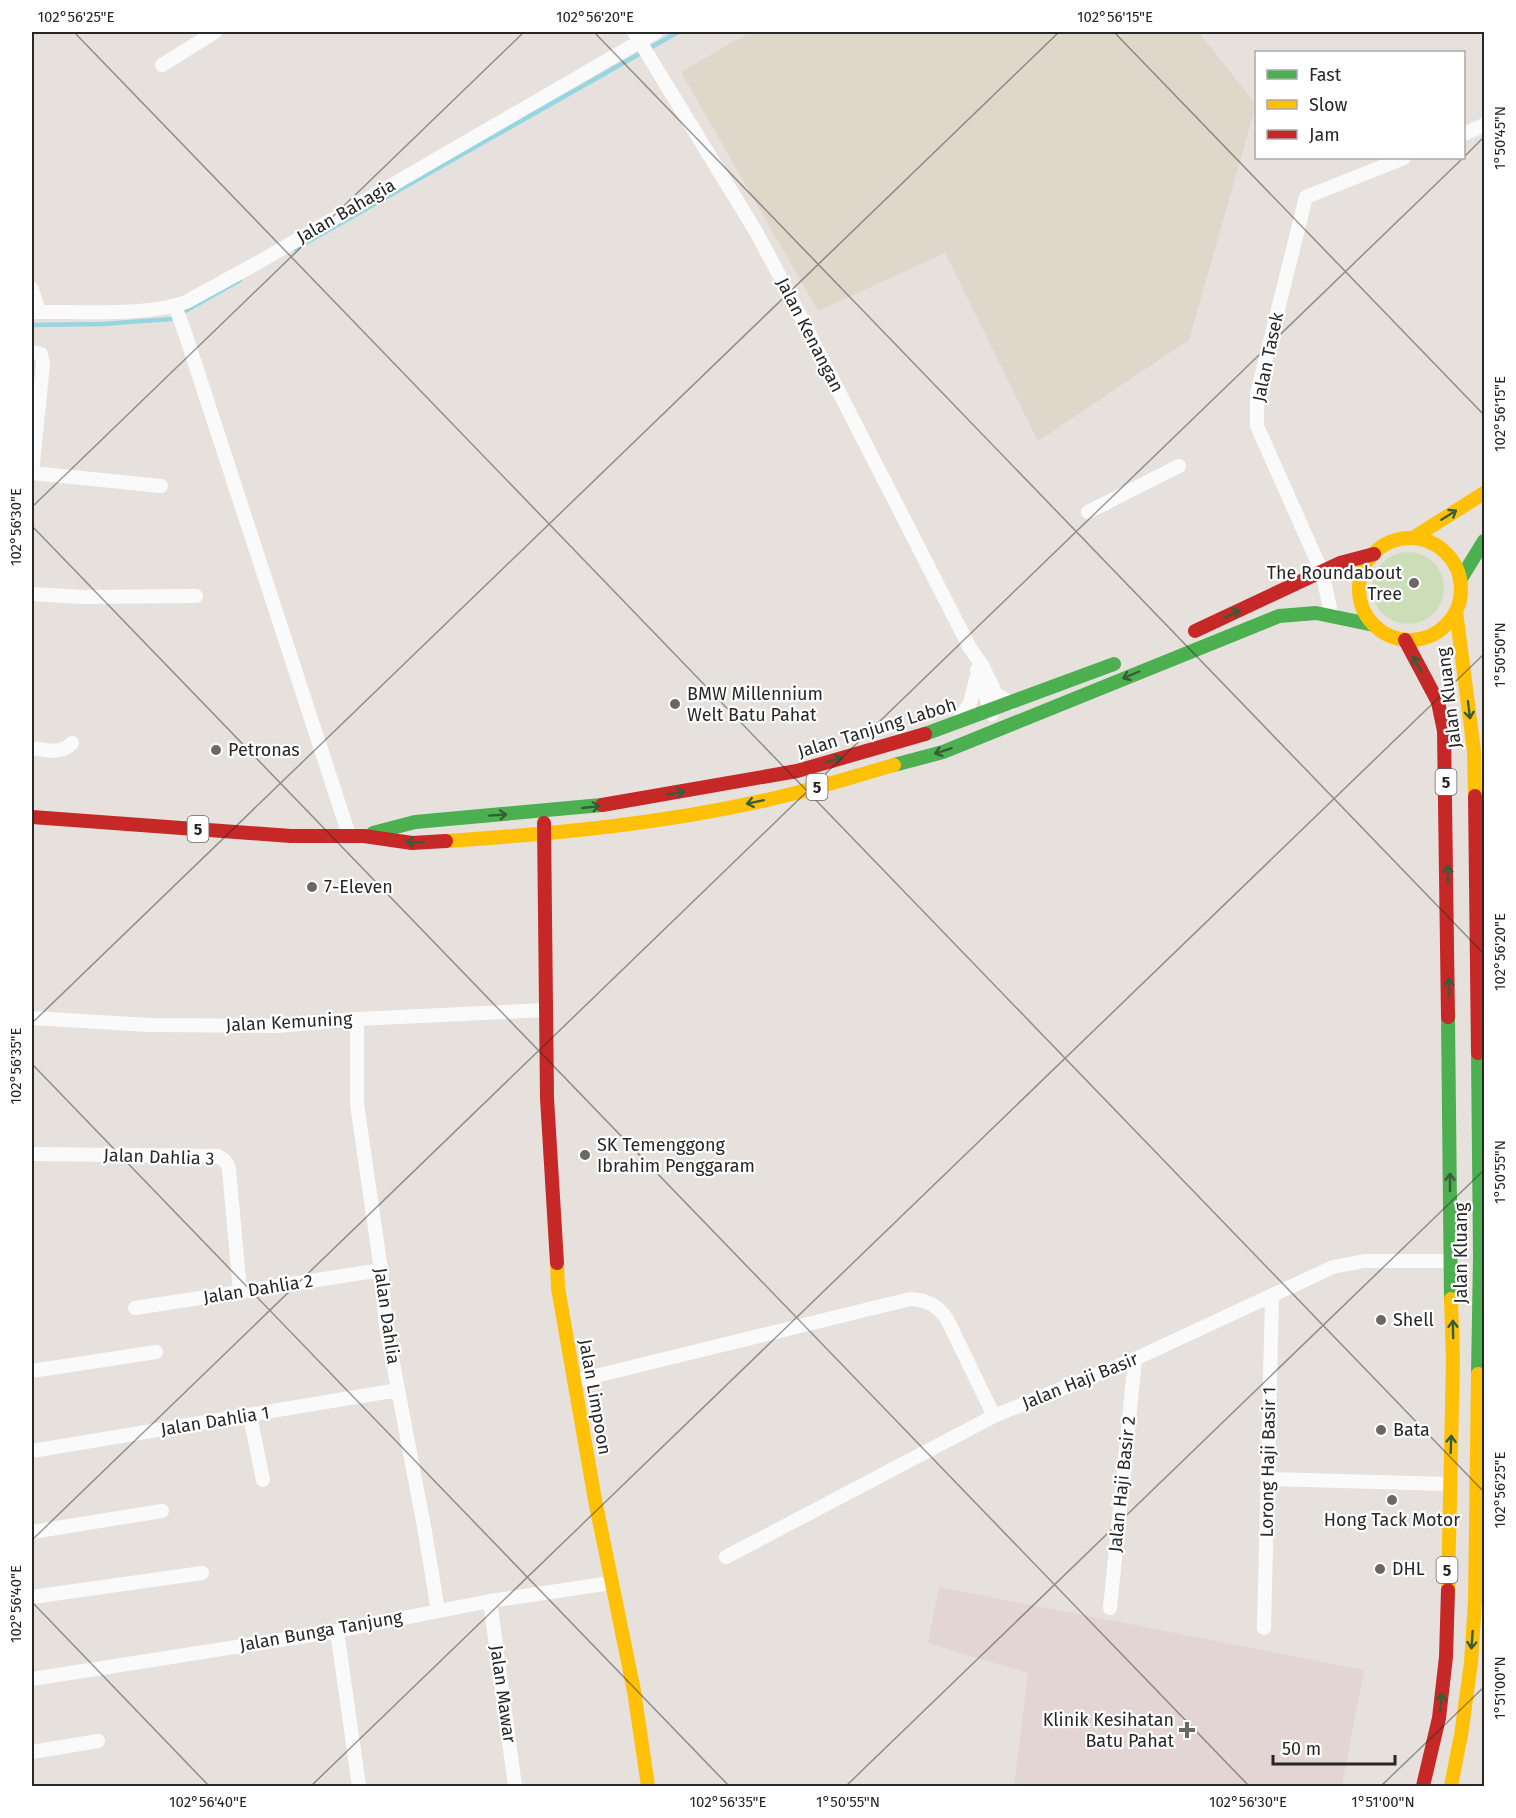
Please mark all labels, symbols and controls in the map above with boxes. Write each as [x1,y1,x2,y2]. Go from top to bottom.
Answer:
text: 102°56'25"E [38,8,114,26]
text: 102°56'20"E [556,8,634,26]
text: 102°56'15"E [1077,8,1153,26]
legend [1255,51,1465,159]
text: Fast [1309,64,1342,86]
text: Slow [1309,94,1348,116]
text: 1°50'45"N [1491,106,1509,170]
text: Jam [1309,124,1340,146]
street label: Jalan Bahagia [293,174,399,248]
street label: Jalan Kenangan [772,274,848,396]
street label: Jalan Tasek [1248,310,1288,404]
text: 102°56'15"E [1491,376,1509,452]
text: 102°56'30"E [7,488,25,566]
one-way arrow [1440,509,1457,521]
place label: The Roundabout Tree [1267,562,1402,605]
marker: The Roundabout Tree [1407,576,1421,590]
one-way arrow [1223,608,1241,620]
text: 1°50'50"N [1491,622,1509,688]
street label: Jalan Kluang [1432,646,1466,750]
one-way arrow [1411,656,1423,673]
one-way arrow [1123,670,1141,682]
place label: BMW Millennium Welt Batu Pahat [687,683,823,726]
street label: Jalan Tanjung Laboh [795,693,959,763]
marker: BMW Millennium Welt Batu Pahat [668,697,682,711]
one-way arrow [1464,700,1475,720]
place label: Petronas [228,739,300,761]
marker: Petronas [209,743,223,757]
one-way arrow [934,747,953,758]
one-way arrow [824,754,843,765]
road number: 5 [1436,769,1456,795]
road number: 5 [806,774,828,800]
one-way arrow [666,787,685,798]
one-way arrow [746,797,765,808]
one-way arrow [580,801,600,812]
one-way arrow [488,809,508,820]
road number: 5 [188,816,208,842]
one-way arrow [406,836,426,848]
one-way arrow [1442,865,1453,885]
place label: 7-Eleven [324,876,393,898]
marker: 7-Eleven [305,880,319,894]
text: 102°56'20"E [1491,913,1509,991]
one-way arrow [1443,977,1455,997]
street label: Jalan Kemuning [225,1008,354,1036]
text: 102°56'35"E [7,1027,25,1105]
place label: SK Temenggong Ibrahim Penggaram [597,1134,755,1177]
text: 1°50'55"N [1491,1140,1509,1204]
street label: Jalan Dahlia 3 [103,1144,215,1170]
marker: SK Temenggong Ibrahim Penggaram [578,1148,592,1162]
one-way arrow [1444,1172,1455,1192]
street label: Jalan Kluang [1450,1202,1472,1304]
street label: Jalan Dahlia [369,1266,405,1366]
street label: Jalan Dahlia 2 [201,1269,315,1309]
place label: Shell [1393,1309,1434,1331]
marker: Shell [1374,1313,1388,1327]
one-way arrow [1447,1320,1459,1340]
street label: Jalan Limpoon [574,1337,616,1457]
street label: Jalan Haji Basir [1019,1348,1141,1414]
street label: Lorong Haji Basir 1 [1256,1386,1280,1538]
street label: Jalan Dahlia 1 [159,1402,271,1440]
street label: Jalan Haji Basir 2 [1104,1415,1140,1553]
place label: Bata [1393,1419,1430,1441]
marker: Bata [1374,1423,1388,1437]
one-way arrow [1445,1435,1456,1455]
text: 102°56'25"E [1491,1452,1509,1528]
marker: Hong Tack Motor [1385,1493,1399,1507]
place label: Hong Tack Motor [1324,1509,1460,1531]
road number: 5 [1436,1557,1458,1583]
place label: DHL [1392,1558,1425,1580]
marker: DHL [1373,1562,1387,1576]
text: 102°56'40"E [7,1565,25,1643]
street label: Jalan Bunga Tanjung [238,1606,405,1656]
one-way arrow [1467,1630,1478,1650]
street label: Jalan Mawar [485,1644,521,1744]
text: 1°51'00"N [1491,1656,1509,1720]
one-way arrow [1435,1693,1446,1712]
place label: Klinik Kesihatan Batu Pahat [1043,1709,1175,1752]
marker: Klinik Kesihatan Batu Pahat [1178,1721,1196,1739]
scale bar [1273,1728,1394,1766]
text: 50 m [1282,1738,1321,1760]
text: 102°56'40"E [169,1793,247,1811]
text: 102°56'35"E [689,1793,767,1811]
text: 1°50'55"N [816,1793,880,1811]
text: 102°56'30"E [1209,1793,1287,1811]
text: 1°51'00"N [1351,1793,1415,1811]

